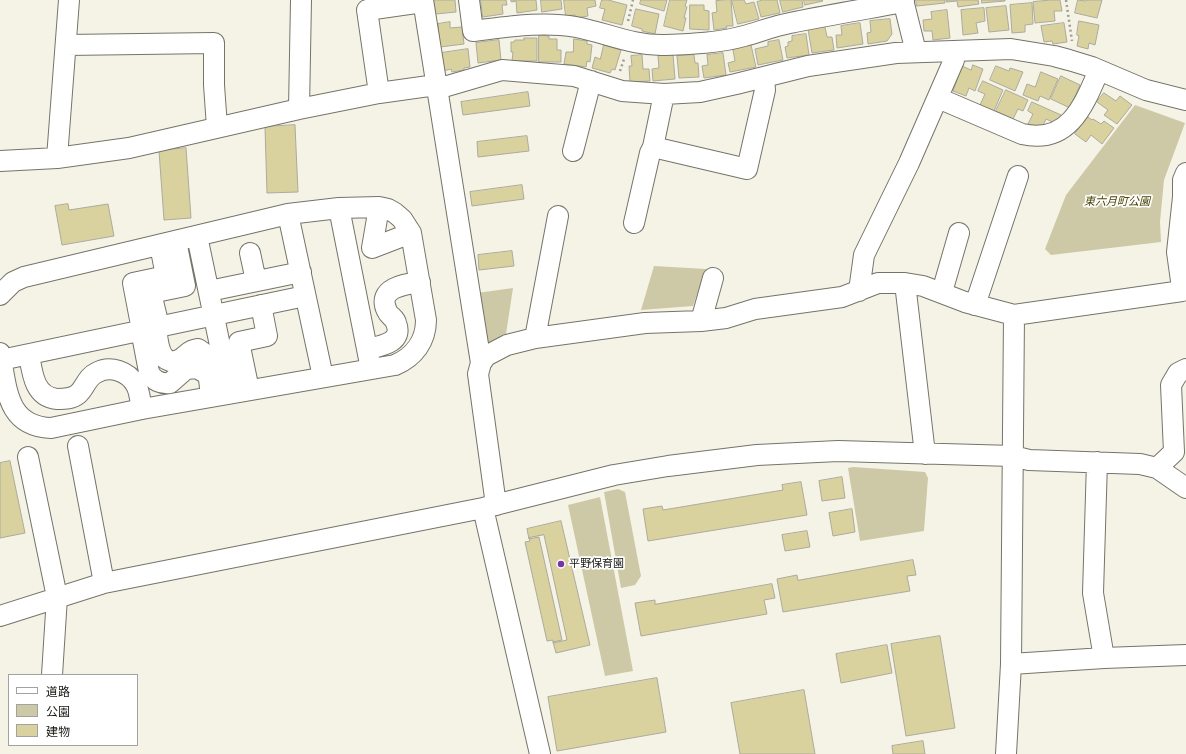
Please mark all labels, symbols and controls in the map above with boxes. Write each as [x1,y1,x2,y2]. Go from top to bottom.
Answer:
park label: 東六月町公園 [1084,195,1150,209]
place label: 平野保育園 [569,557,624,571]
marker: 平野保育園 [556,559,566,569]
legend [8,674,138,746]
text: 道路 [46,685,70,699]
text: 公園 [46,705,70,719]
text: 建物 [46,725,70,739]

